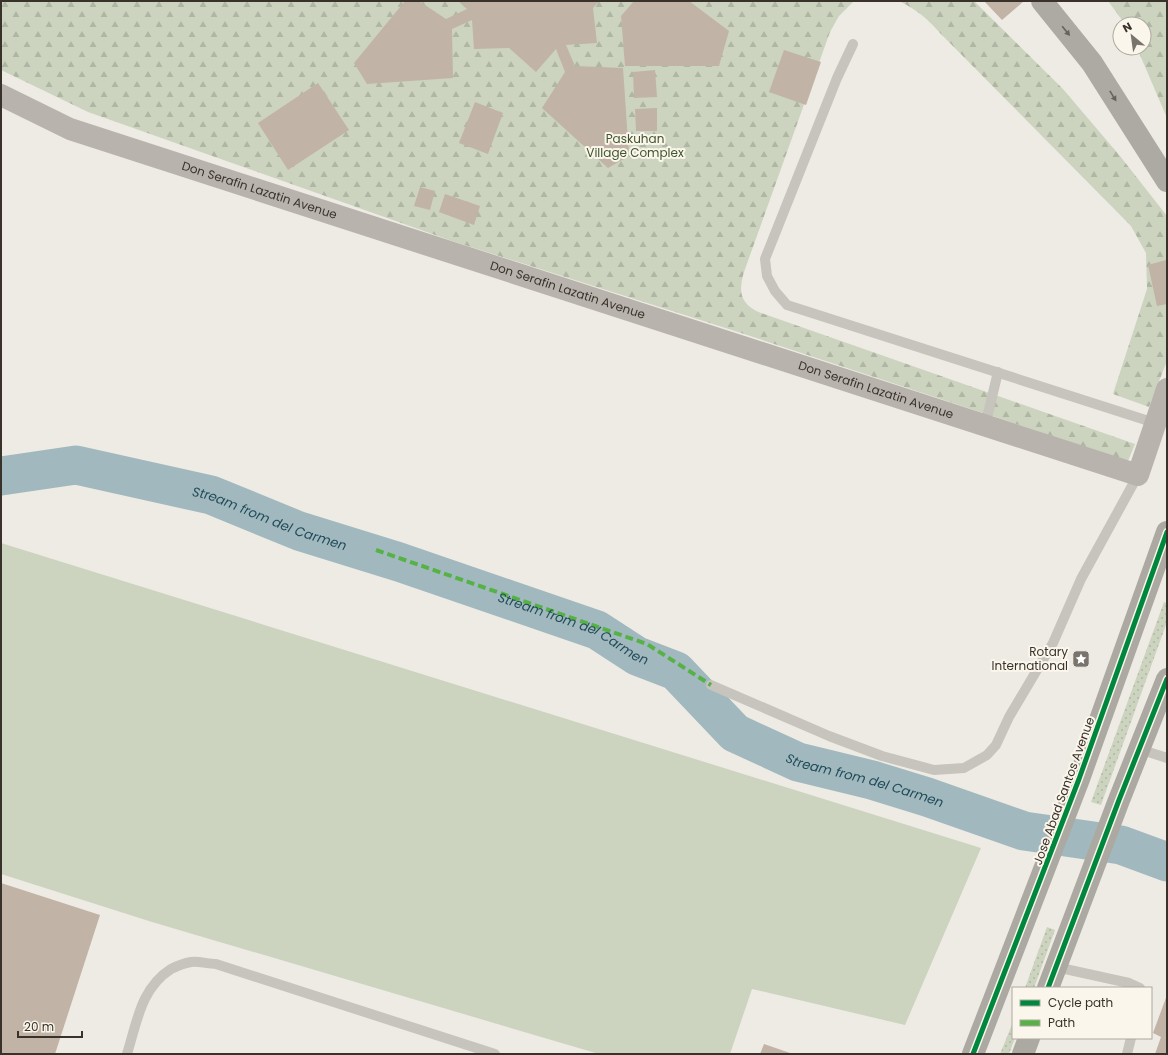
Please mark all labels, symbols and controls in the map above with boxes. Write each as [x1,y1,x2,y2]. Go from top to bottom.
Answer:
north arrow [1112,16,1152,56]
text: N [1120,18,1135,36]
one-way arrow [1062,26,1071,37]
one-way arrow [1109,91,1117,101]
park label: Paskuhan Village Complex [586,130,684,161]
street label: Don Serafin Lazatin Avenue [180,157,339,223]
street label: Don Serafin Lazatin Avenue [488,257,648,323]
street label: Don Serafin Lazatin Avenue [796,357,956,423]
water label: Stream from del Carmen [190,482,349,555]
water label: Stream from del Carmen [495,588,651,670]
place label: Rotary International [992,643,1068,674]
place icon: Rotary International [1071,649,1091,669]
street label: Jose Abad Santos Avenue [1029,715,1098,867]
water label: Stream from del Carmen [783,749,946,812]
legend [1012,987,1152,1039]
text: Cycle path [1048,994,1113,1011]
scale bar [18,1013,82,1039]
text: Path [1048,1014,1075,1031]
text: 20 m [24,1018,54,1035]

